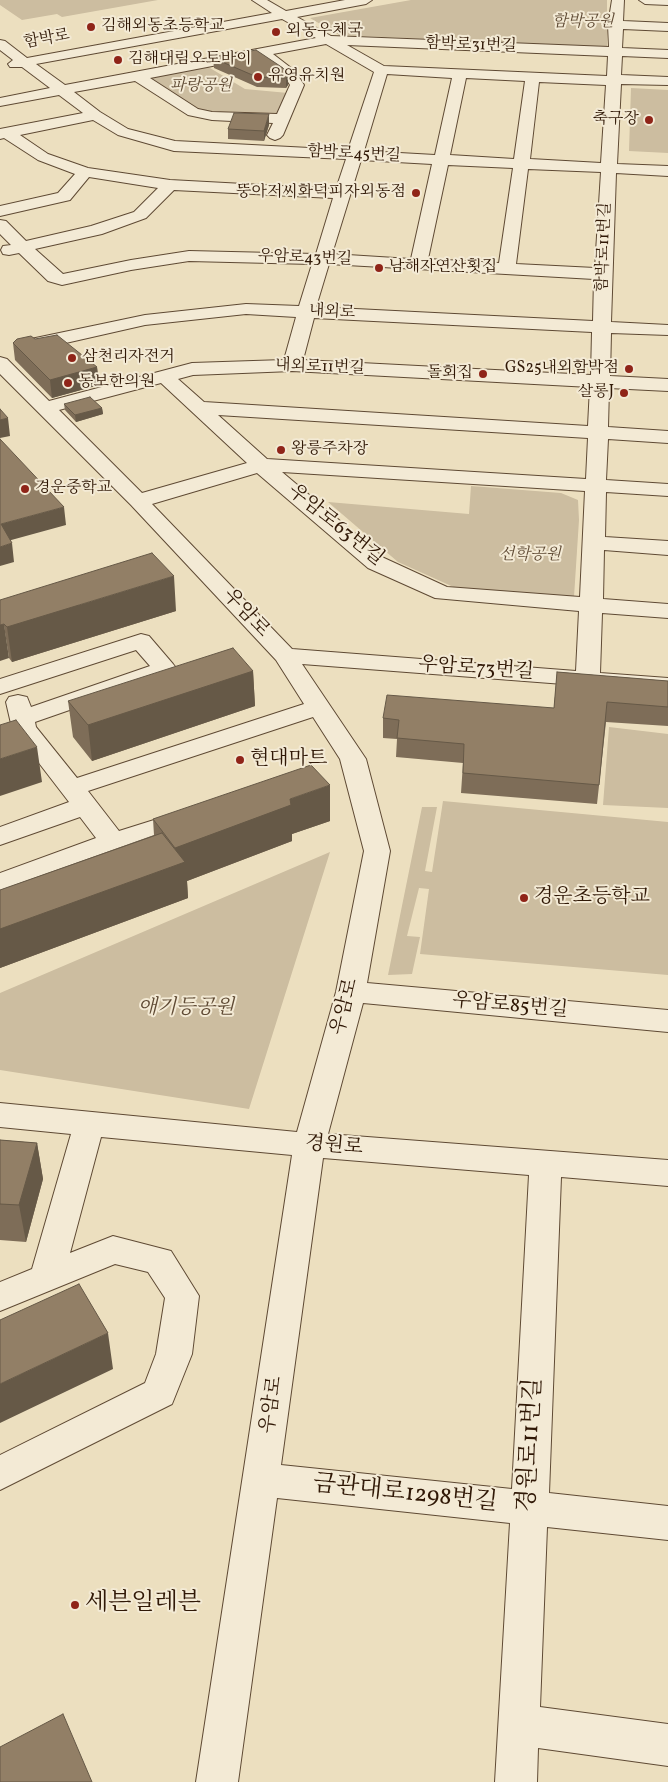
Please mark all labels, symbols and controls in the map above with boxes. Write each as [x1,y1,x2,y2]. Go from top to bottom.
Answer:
park label: 함박공원 [552,13,614,33]
place label: 김해외동초등학교 [101,17,225,37]
marker: 김해외동초등학교 [85,21,97,33]
place label: 외동우체국 [286,22,363,42]
marker: 외동우체국 [270,26,282,38]
street label: 함박로 [23,27,71,53]
street label: 함박로31번길 [425,35,517,57]
place label: 김해대림오토바이 [128,50,252,70]
marker: 김해대림오토바이 [112,54,124,66]
place label: 유영유치원 [268,67,345,87]
marker: 유영유치원 [252,71,264,83]
park label: 파랑공원 [170,77,232,97]
place label: 축구장 [593,110,639,130]
marker: 축구장 [643,114,655,126]
street label: 함박로45번길 [307,143,401,167]
place label: 뚱아저씨화덕피자외동점 [236,183,406,203]
marker: 뚱아저씨화덕피자외동점 [410,187,422,199]
street label: 함박로11번길 [594,202,616,292]
street label: 우암로43번길 [257,248,353,270]
place label: 남해자연산횟집 [389,258,497,278]
marker: 남해자연산횟집 [373,262,385,274]
street label: 내외로 [308,302,356,324]
place label: 삼천리자전거 [82,348,175,368]
marker: 삼천리자전거 [66,352,78,364]
street label: 내외로11번길 [275,357,365,379]
place label: GS25내외함박점 [505,359,619,379]
marker: GS25내외함박점 [623,363,635,375]
place label: 돌회집 [427,364,473,384]
marker: 돌회집 [477,368,489,380]
place label: 동보한의원 [78,373,155,393]
marker: 동보한의원 [62,377,74,389]
place label: 살롱J [578,383,614,403]
marker: 살롱J [618,387,630,399]
place label: 왕릉주차장 [291,440,368,460]
marker: 왕릉주차장 [275,444,287,456]
place label: 경운중학교 [35,479,112,499]
street label: 우암로63번길 [282,480,388,572]
marker: 경운중학교 [19,483,31,495]
park label: 선학공원 [499,546,561,566]
street label: 우암로 [216,585,274,643]
street label: 우암로73번길 [417,654,535,686]
place label: 현대마트 [250,748,327,772]
marker: 현대마트 [234,754,246,766]
place label: 경운초등학교 [534,886,650,910]
marker: 경운초등학교 [518,892,530,904]
street label: 우암로 [327,976,365,1038]
street label: 우암로85번길 [451,990,569,1024]
park label: 애기등공원 [138,997,234,1021]
street label: 경원로 [304,1133,364,1161]
street label: 우암로 [257,1375,289,1435]
street label: 경원로11번길 [514,1377,550,1513]
street label: 금관대로1298번길 [311,1471,499,1519]
place label: 세븐일레븐 [85,1591,201,1619]
marker: 세븐일레븐 [69,1599,81,1611]

